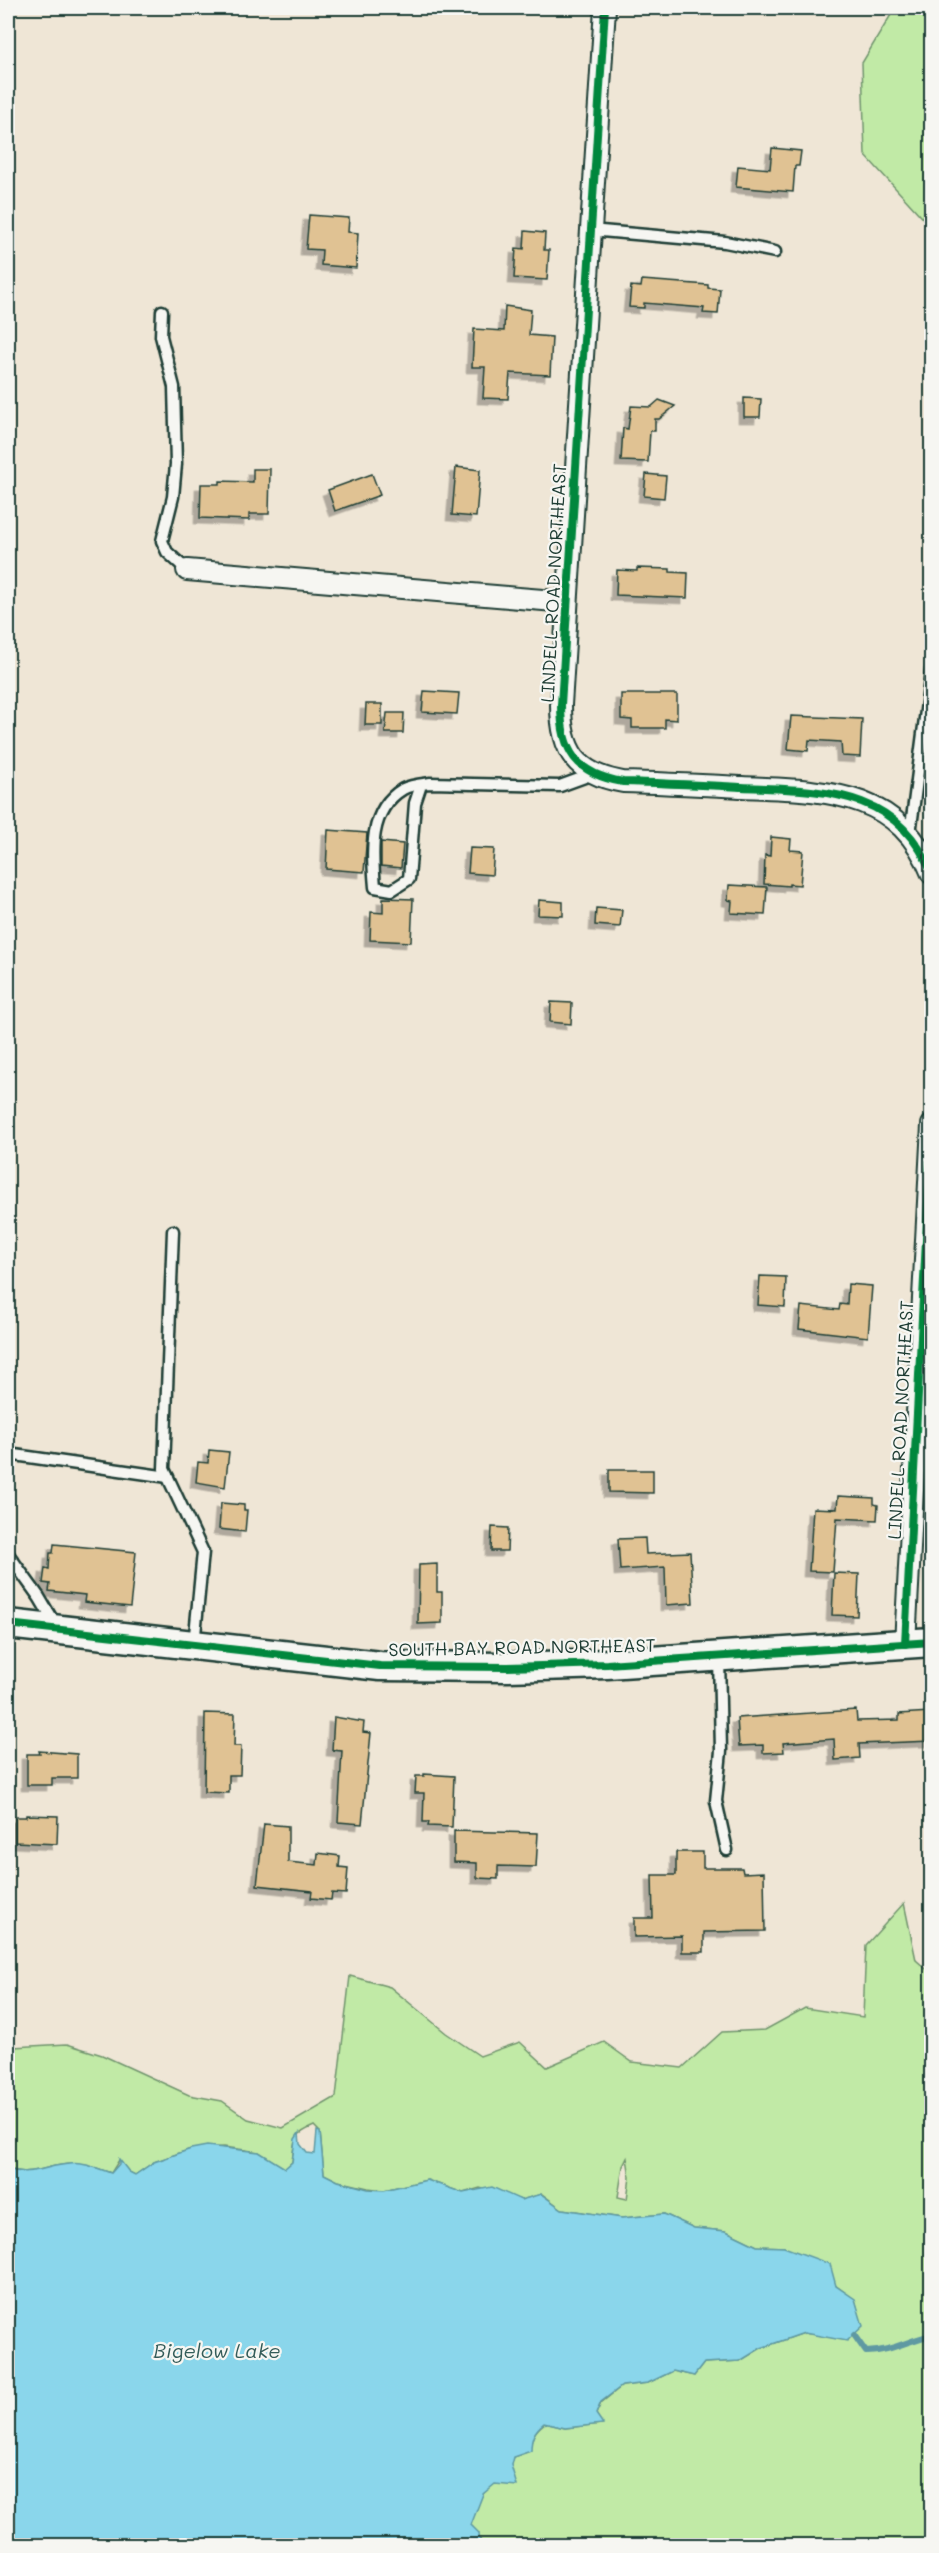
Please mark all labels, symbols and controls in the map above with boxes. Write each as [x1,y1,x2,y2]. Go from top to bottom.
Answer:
street label: LINDELL ROAD NORTHEAST [535,463,571,703]
street label: LINDELL ROAD NORTHEAST [882,1300,918,1540]
street label: SOUTH BAY ROAD NORTHEAST [388,1633,656,1661]
water label: Bigelow Lake [153,2337,281,2363]

